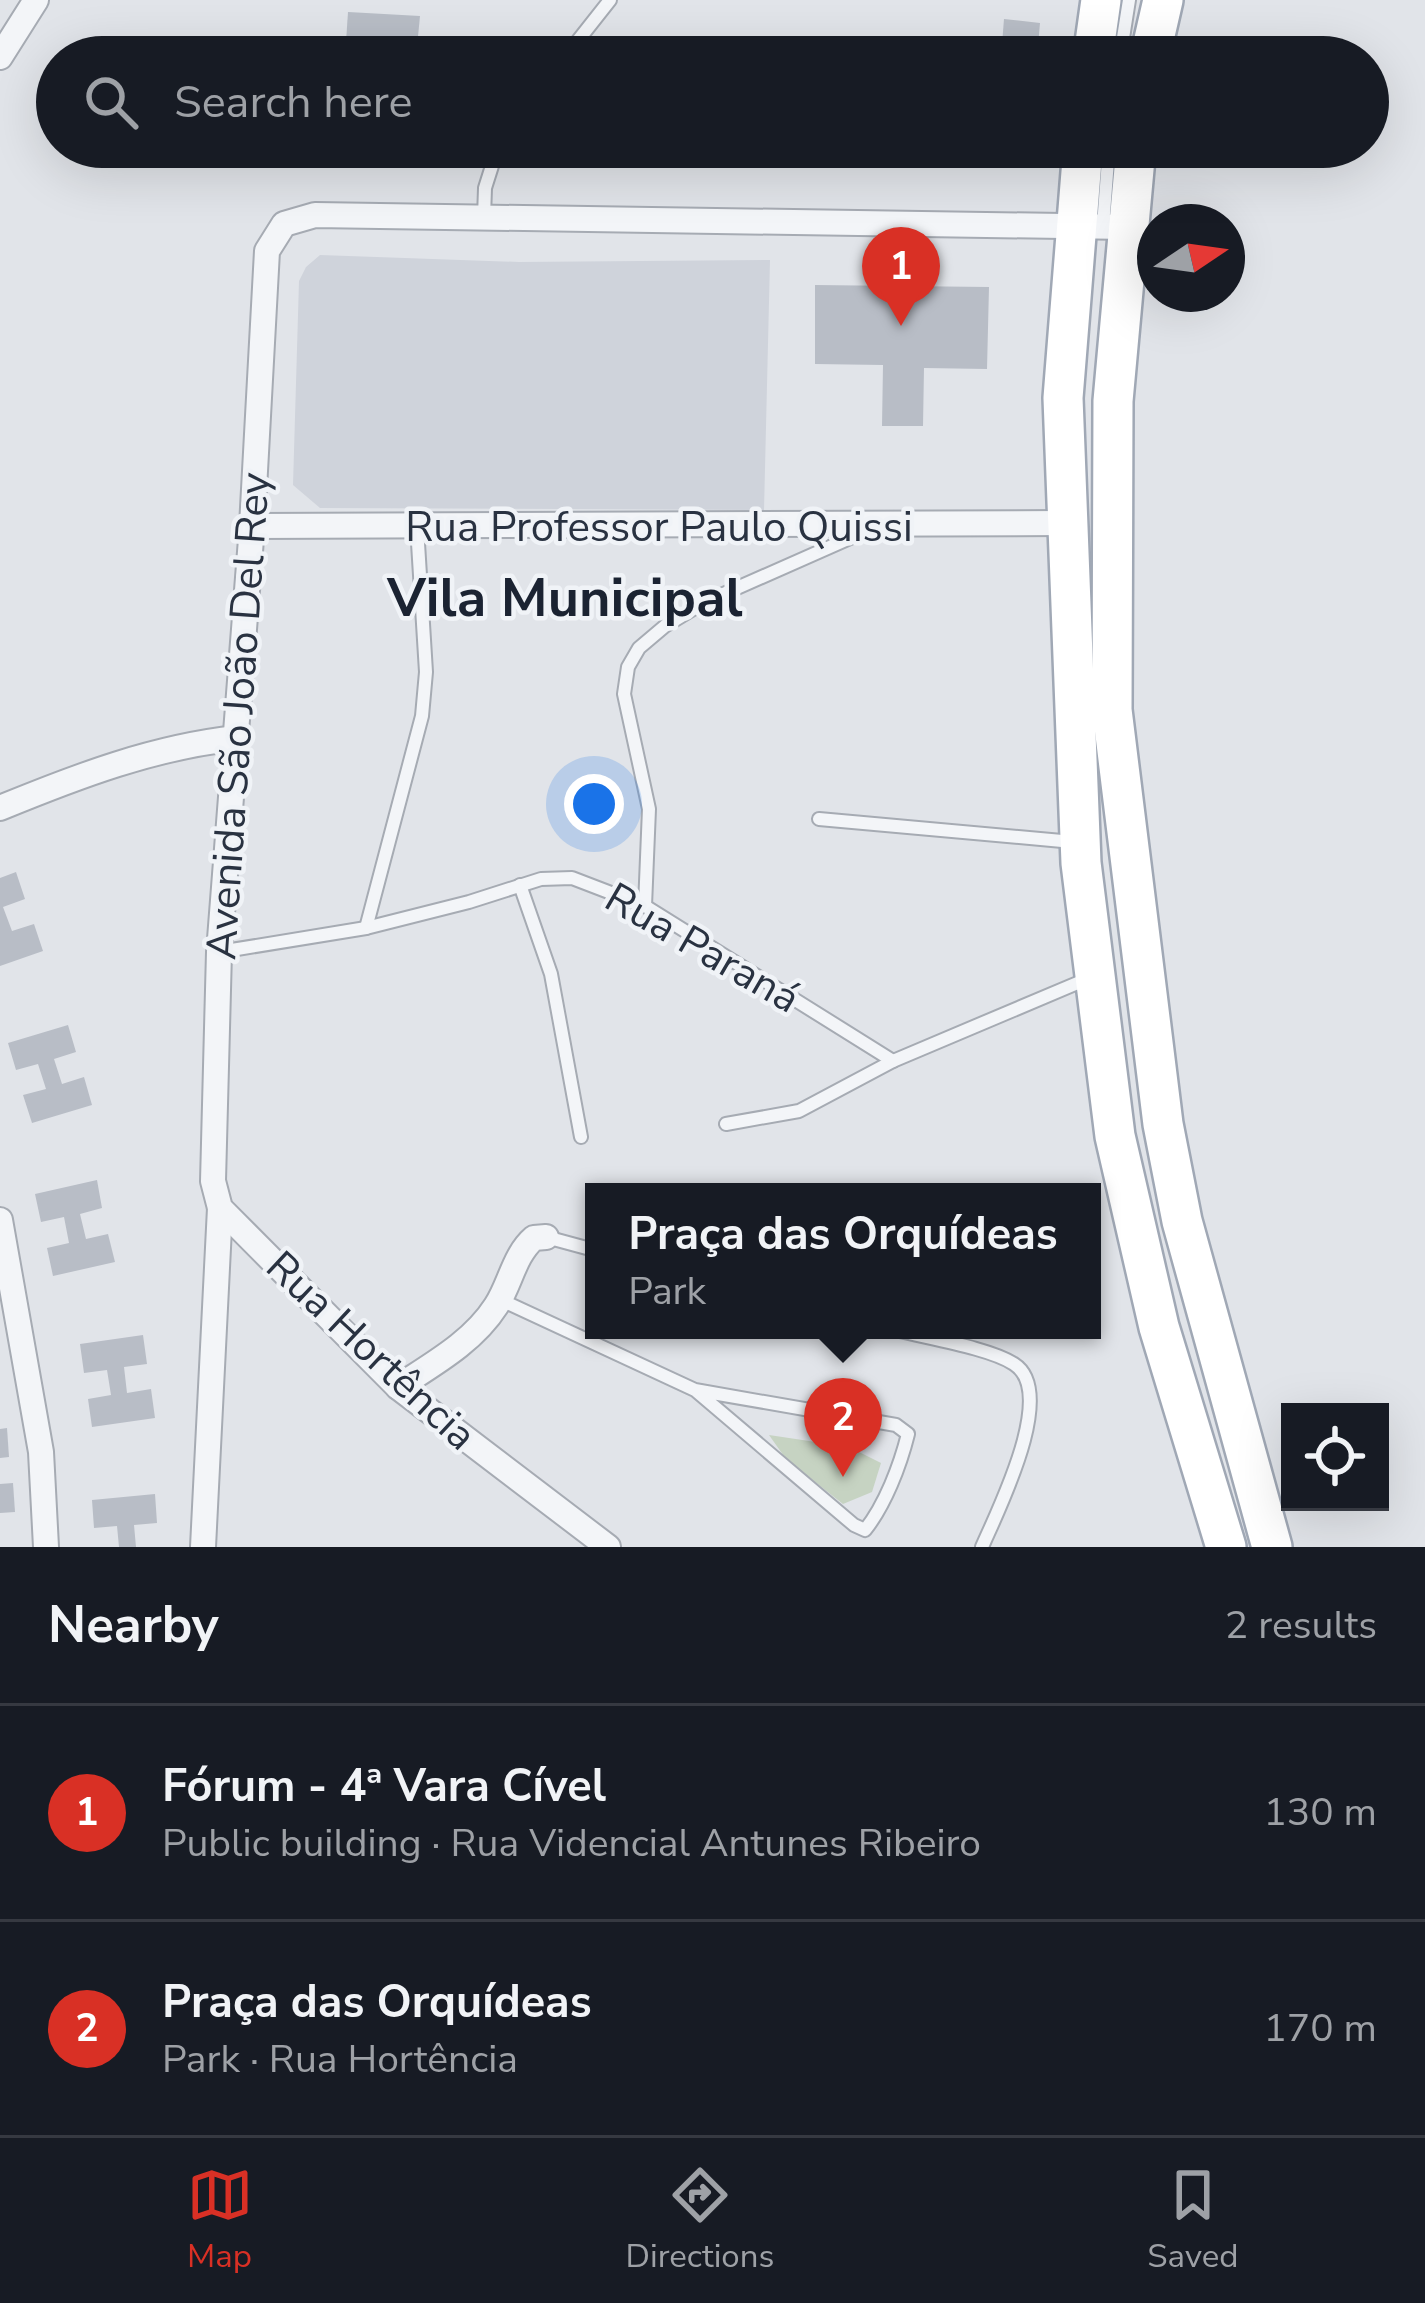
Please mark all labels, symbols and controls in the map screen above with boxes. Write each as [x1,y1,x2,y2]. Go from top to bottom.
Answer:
search box [36,36,1389,168]
icon: search [78,69,144,135]
text: Search here [174,72,413,133]
north arrow [1137,204,1245,312]
pin: 1 [862,227,940,326]
street label: Avenida São João Del Rey [193,470,284,961]
street label: Rua Professor Paulo Quissi [405,499,913,556]
district label: Vila Municipal [386,561,743,635]
your location [564,774,624,834]
street label: Rua Paraná [595,870,810,1027]
popup [585,1183,1101,1339]
text: Praça das Orquídeas [628,1204,1058,1265]
street label: Rua Hortência [253,1239,489,1463]
text: Park [628,1265,706,1318]
pin: 2 [804,1378,882,1477]
map controls [1281,1403,1389,1511]
button: locate [1281,1403,1389,1511]
text: Nearby [48,1590,219,1660]
text: 2 results [1225,1599,1377,1652]
text: Fórum - 4ª Vara Cível [162,1756,606,1817]
text: 1 [75,1786,99,1839]
text: 130 m [1263,1786,1377,1839]
text: Public building · Rua Videncial Antunes Ribeiro [162,1817,981,1870]
text: Praça das Orquídeas [162,1972,592,2033]
text: 2 [75,2002,99,2055]
text: 170 m [1263,2002,1377,2055]
text: Park · Rua Hortência [162,2033,518,2086]
tab: Map [187,2162,253,2279]
tab: Directions [626,2162,774,2279]
tab: Saved [1147,2162,1238,2279]

